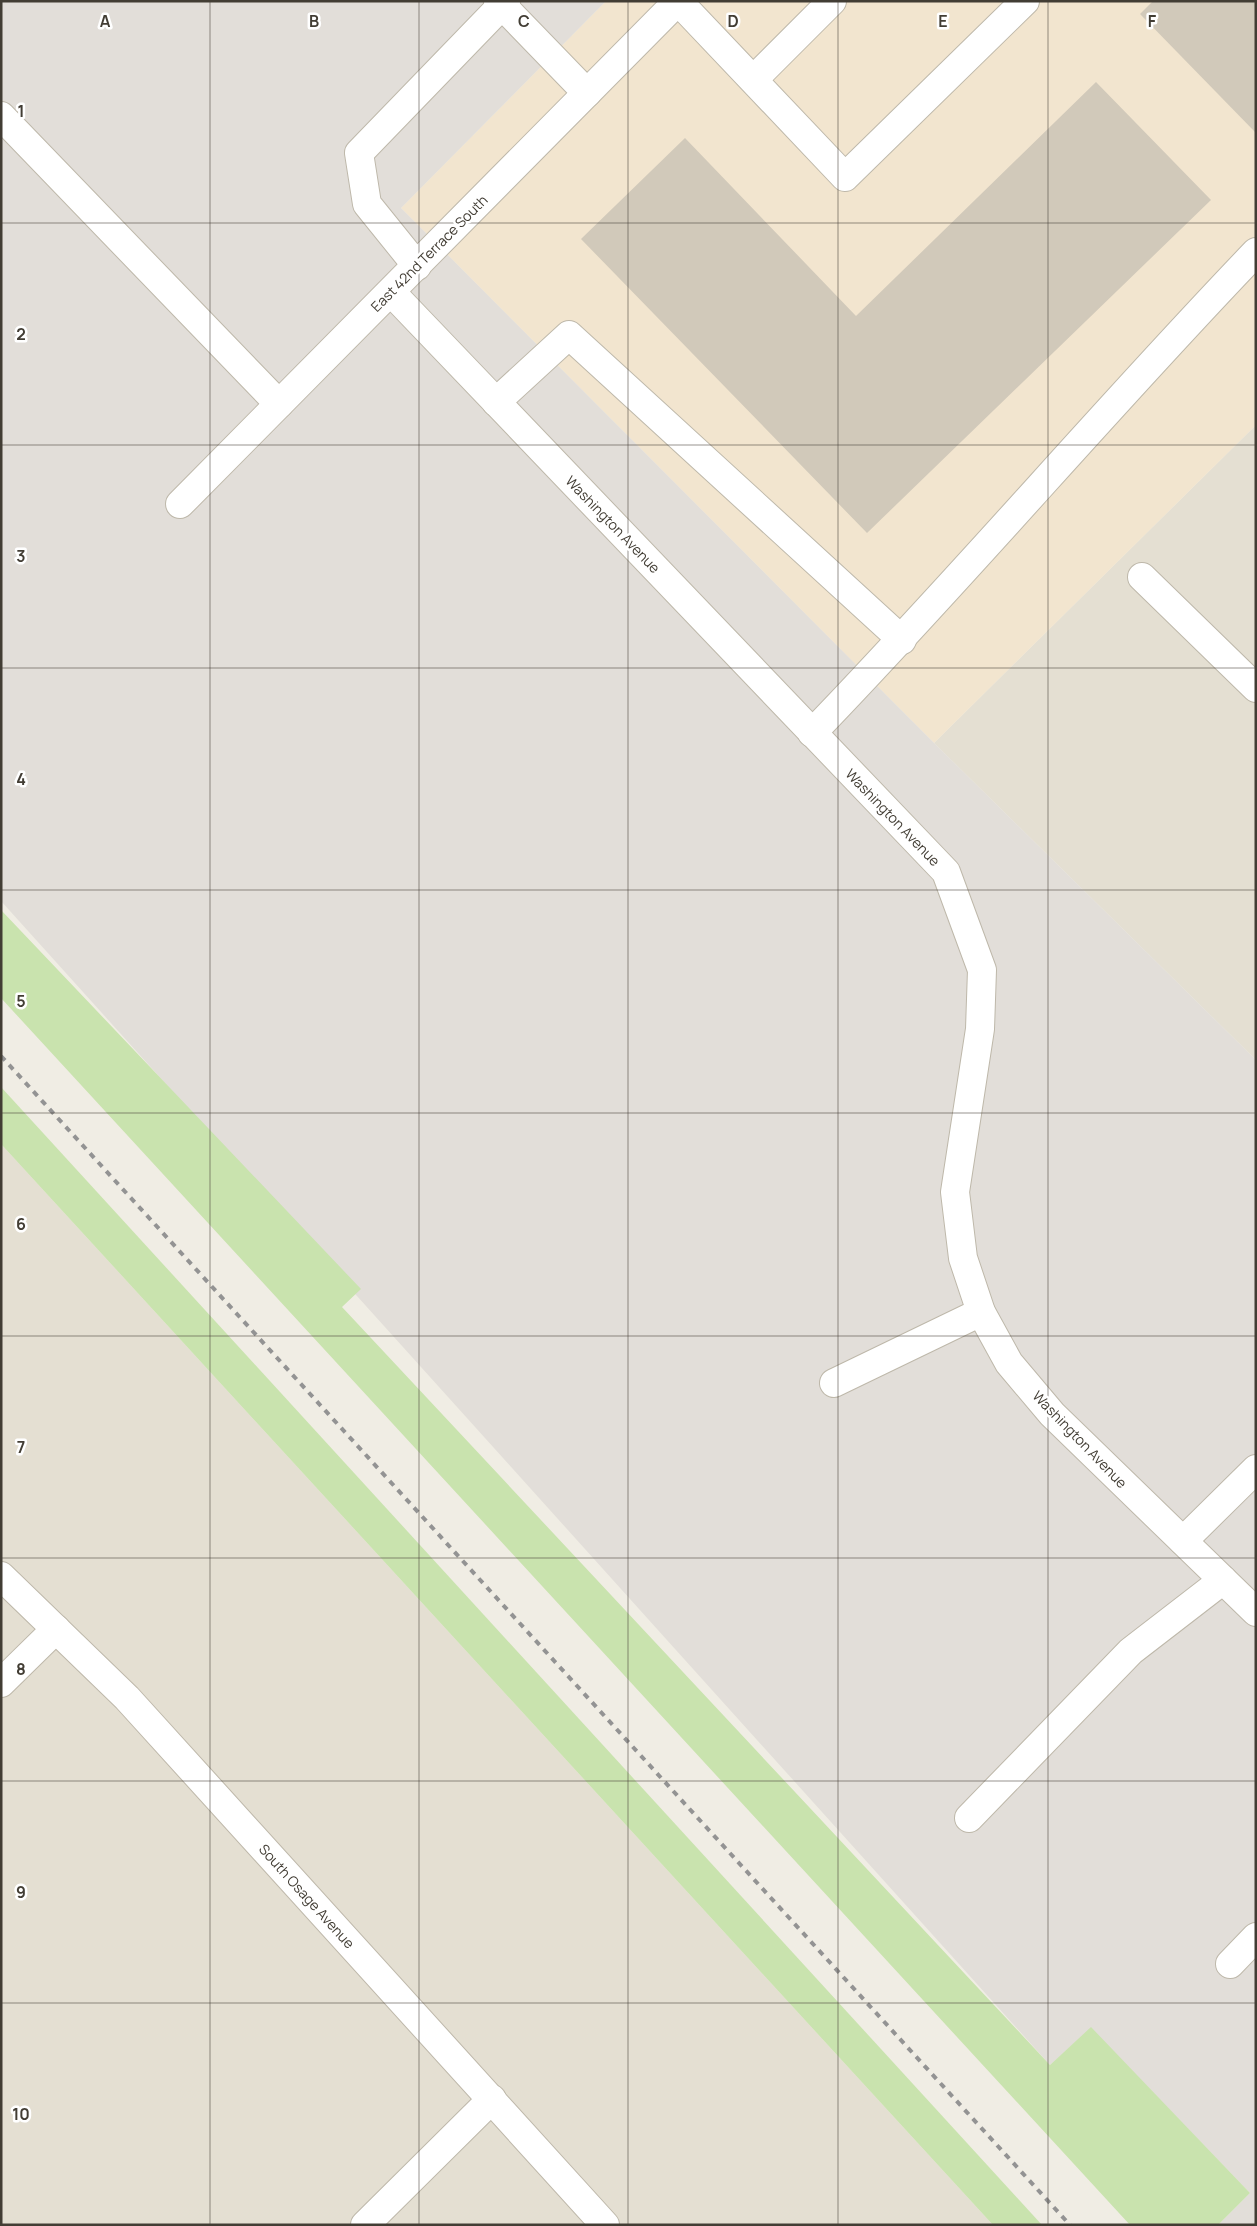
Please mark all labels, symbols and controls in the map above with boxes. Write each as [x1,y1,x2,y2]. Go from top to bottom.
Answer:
text: A [100,10,111,32]
text: B [309,10,319,32]
text: C [518,10,530,32]
text: D [727,10,739,32]
text: E [938,10,948,32]
text: F [1148,10,1157,32]
text: 1 [17,100,25,122]
street label: East 42nd Terrace South [366,190,492,316]
text: 2 [16,323,26,345]
street label: Washington Avenue [562,471,664,577]
text: 3 [16,545,26,567]
street label: Washington Avenue [842,764,944,870]
text: 4 [16,768,26,790]
text: 5 [16,990,26,1012]
text: 6 [16,1213,26,1235]
street label: Washington Avenue [1029,1386,1131,1492]
text: 7 [17,1436,25,1458]
text: 8 [16,1658,26,1680]
street label: South Osage Avenue [255,1840,359,1952]
text: 9 [16,1881,26,1903]
text: 10 [12,2103,30,2125]

